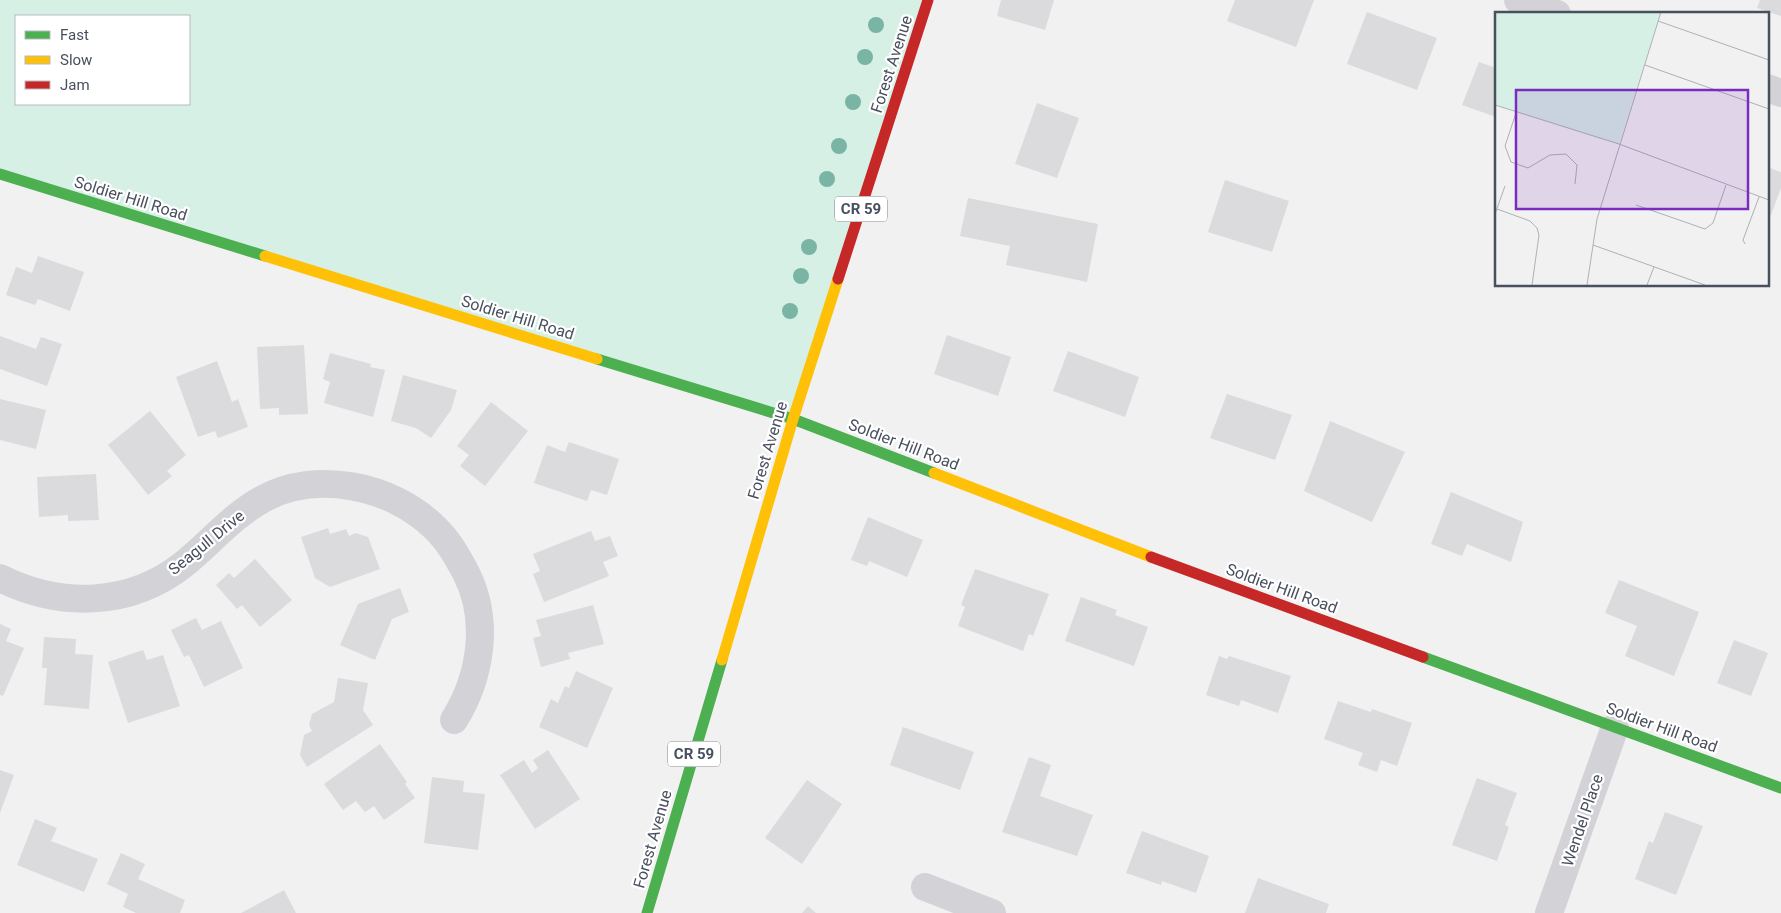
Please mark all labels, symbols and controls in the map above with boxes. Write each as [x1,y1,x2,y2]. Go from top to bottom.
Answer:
inset map [1495,12,1768,286]
street label: Forest Avenue [867,13,916,115]
legend [15,15,190,105]
text: Fast [60,26,89,44]
text: Slow [60,51,92,69]
text: Jam [60,76,90,94]
street label: Soldier Hill Road [72,172,190,225]
road number: CR 59 [835,196,887,222]
street label: Soldier Hill Road [459,291,577,344]
street label: Forest Avenue [744,399,791,501]
street label: Soldier Hill Road [846,415,962,474]
street label: Seagull Drive [165,506,248,579]
street label: Soldier Hill Road [1224,560,1340,617]
street label: Soldier Hill Road [1604,699,1720,756]
road number: CR 59 [668,742,720,766]
street label: Wendel Place [1558,772,1607,869]
street label: Forest Avenue [629,788,676,890]

